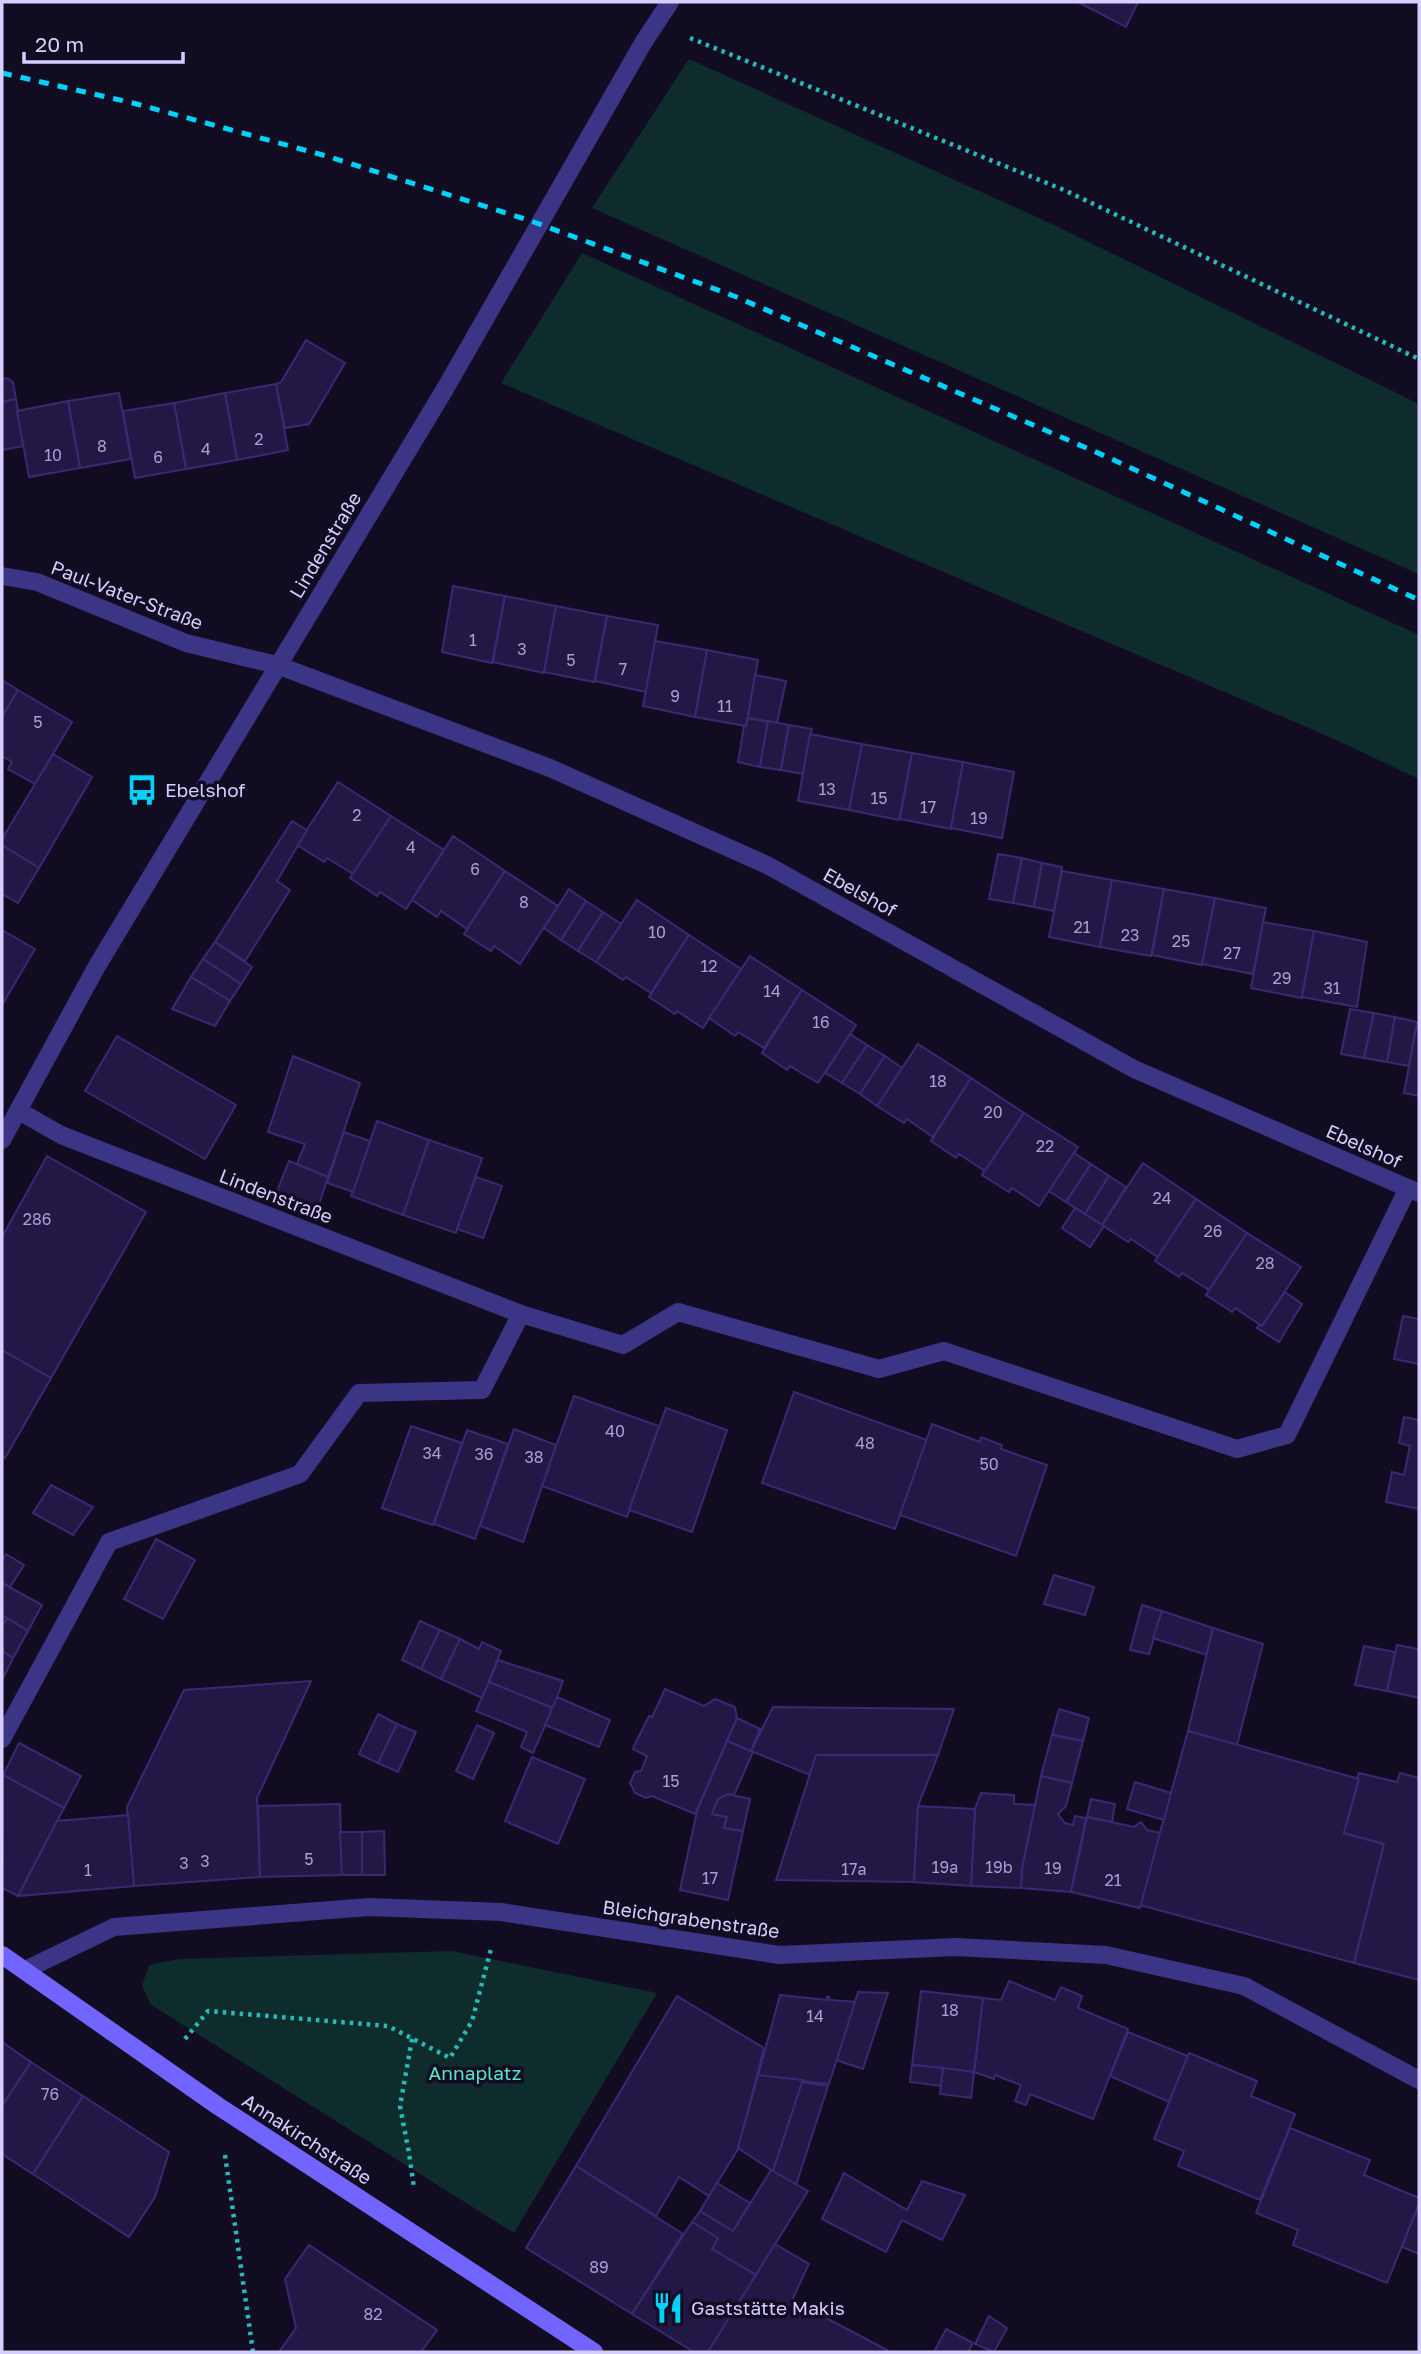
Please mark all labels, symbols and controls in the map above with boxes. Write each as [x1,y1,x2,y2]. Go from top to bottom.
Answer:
scale bar [24,21,184,65]
text: 20 m [35,31,84,57]
house number: 2 [254,429,264,449]
house number: 8 [97,436,107,456]
house number: 4 [201,439,211,459]
house number: 10 [44,445,62,465]
house number: 6 [153,447,163,467]
street label: Lindenstraße [284,488,365,602]
street label: Paul-Vater-Straße [48,555,206,634]
house number: 1 [469,630,477,650]
house number: 3 [517,639,527,659]
house number: 5 [566,650,576,670]
house number: 7 [619,659,627,679]
house number: 9 [670,686,680,706]
house number: 11 [717,696,733,716]
house number: 5 [33,712,43,732]
bus stop icon: Ebelshof [125,773,159,807]
place label: Ebelshof [165,778,245,801]
house number: 13 [818,779,836,799]
house number: 15 [870,788,888,808]
house number: 17 [920,797,936,817]
house number: 2 [352,805,362,825]
house number: 19 [970,808,988,828]
house number: 4 [406,837,416,857]
house number: 6 [470,859,480,879]
street label: Ebelshof [820,862,901,921]
house number: 8 [519,892,529,912]
house number: 21 [1073,917,1091,937]
house number: 10 [648,922,666,942]
house number: 23 [1121,925,1139,945]
house number: 25 [1172,931,1190,951]
house number: 27 [1223,943,1241,963]
house number: 12 [700,956,718,976]
house number: 29 [1273,968,1291,988]
house number: 31 [1323,978,1341,998]
house number: 14 [763,981,781,1001]
house number: 16 [812,1012,830,1032]
house number: 18 [929,1071,947,1091]
house number: 20 [983,1102,1003,1122]
street label: Ebelshof [1323,1119,1406,1172]
house number: 22 [1036,1136,1054,1156]
street label: Lindenstraße [216,1163,336,1228]
house number: 24 [1152,1188,1172,1208]
house number: 286 [23,1209,51,1229]
house number: 26 [1204,1221,1222,1241]
house number: 28 [1255,1253,1275,1273]
house number: 40 [605,1421,625,1441]
house number: 48 [855,1433,875,1453]
house number: 34 [422,1443,442,1463]
house number: 36 [474,1444,494,1464]
house number: 38 [524,1447,544,1467]
house number: 50 [979,1454,999,1474]
house number: 15 [662,1771,680,1791]
house number: 5 [304,1849,314,1869]
house number: 3 [200,1851,210,1871]
house number: 3 [179,1853,189,1873]
house number: 19a [932,1857,958,1877]
house number: 19b [985,1857,1013,1877]
house number: 19 [1044,1858,1062,1878]
house number: 17a [841,1859,867,1879]
house number: 1 [84,1860,92,1880]
house number: 17 [702,1868,718,1888]
house number: 21 [1104,1870,1122,1890]
street label: Bleichgrabenstraße [601,1895,781,1942]
house number: 18 [941,2000,959,2020]
house number: 14 [806,2006,824,2026]
park label: Annaplatz [429,2061,521,2084]
house number: 76 [41,2084,59,2104]
street label: Annakirchstraße [238,2088,376,2189]
house number: 89 [589,2257,609,2277]
restaurant icon: Gaststätte Makis [651,2291,685,2325]
place label: Gaststätte Makis [691,2296,845,2319]
house number: 82 [363,2304,383,2324]

